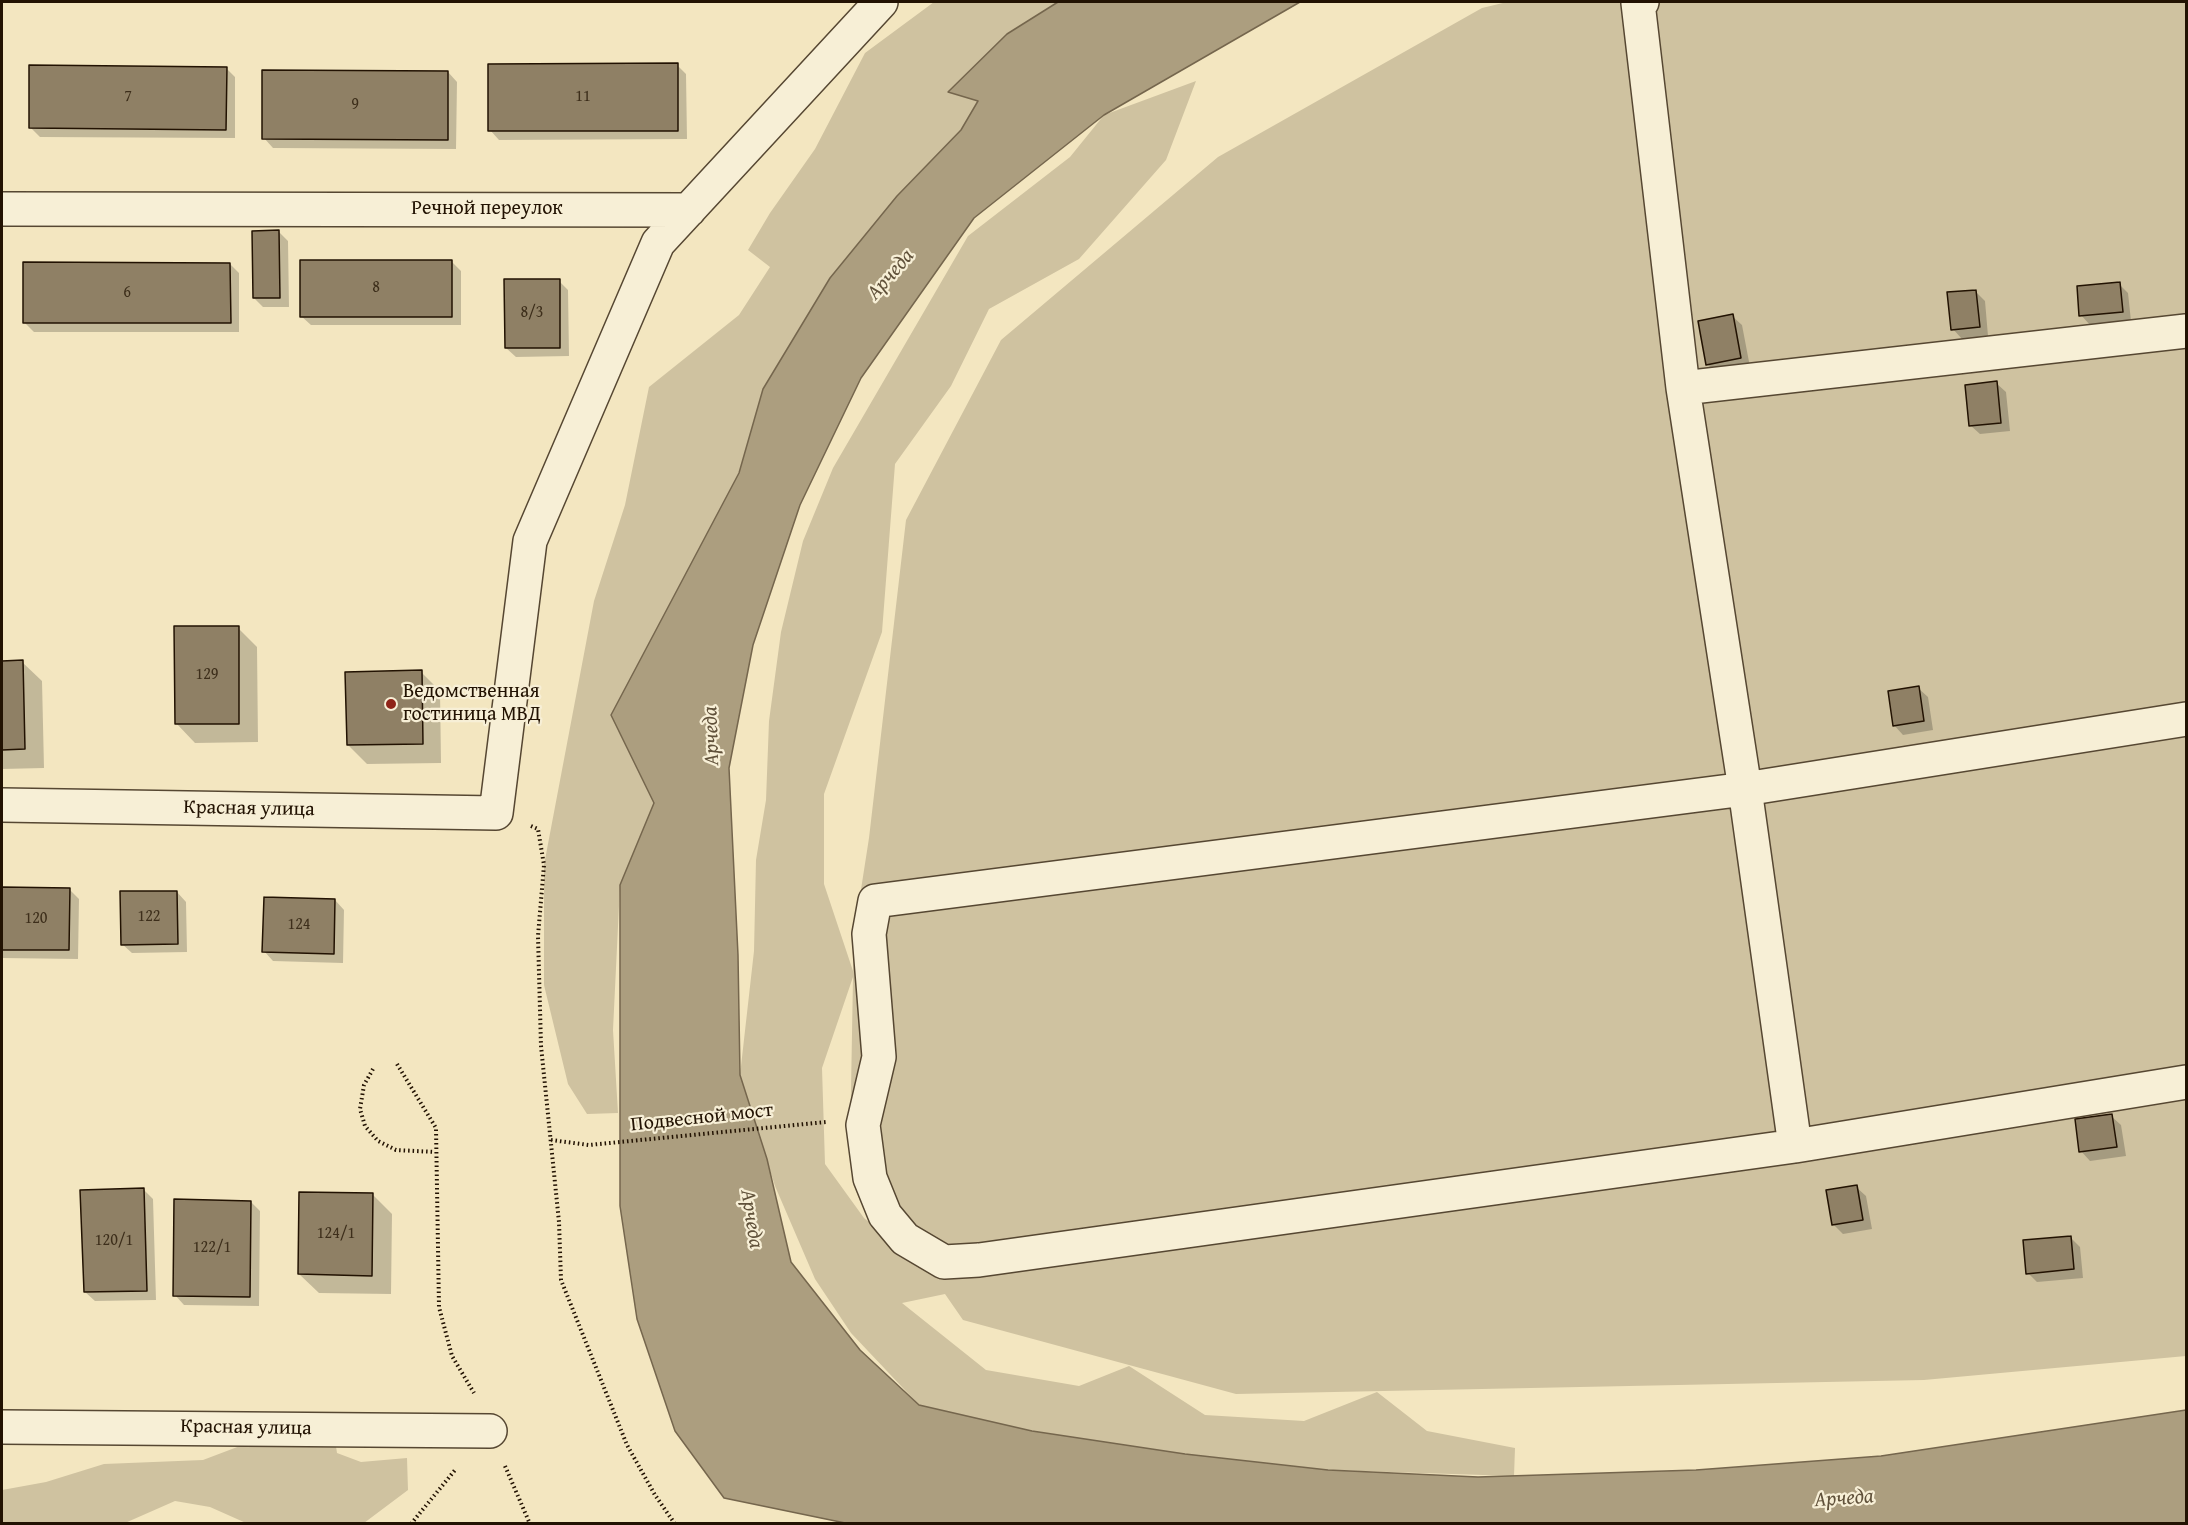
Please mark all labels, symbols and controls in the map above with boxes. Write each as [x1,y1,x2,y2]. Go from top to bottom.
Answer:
house number: 7 [124,87,132,107]
house number: 11 [575,87,591,107]
house number: 9 [351,95,359,115]
street label: Речной переулок [411,197,563,221]
water label: Арчеда [862,244,920,306]
house number: 8 [372,278,380,298]
house number: 6 [123,283,131,303]
house number: 8/3 [521,303,543,323]
house number: 129 [195,665,219,685]
place label: Ведомственная гостиница МВД [403,680,541,727]
marker: Ведомственная гостиница МВД [384,697,398,711]
water label: Арчеда [698,706,726,766]
street label: Красная улица [183,796,315,822]
house number: 122 [137,907,161,927]
house number: 120 [24,909,48,929]
house number: 124 [287,915,311,935]
street label: Подвесной мост [630,1099,774,1137]
water label: Арчеда [734,1188,768,1250]
house number: 124/1 [317,1224,355,1244]
house number: 120/1 [95,1231,133,1251]
house number: 122/1 [193,1238,231,1258]
street label: Красная улица [180,1415,312,1441]
water label: Арчеда [1814,1484,1874,1514]

